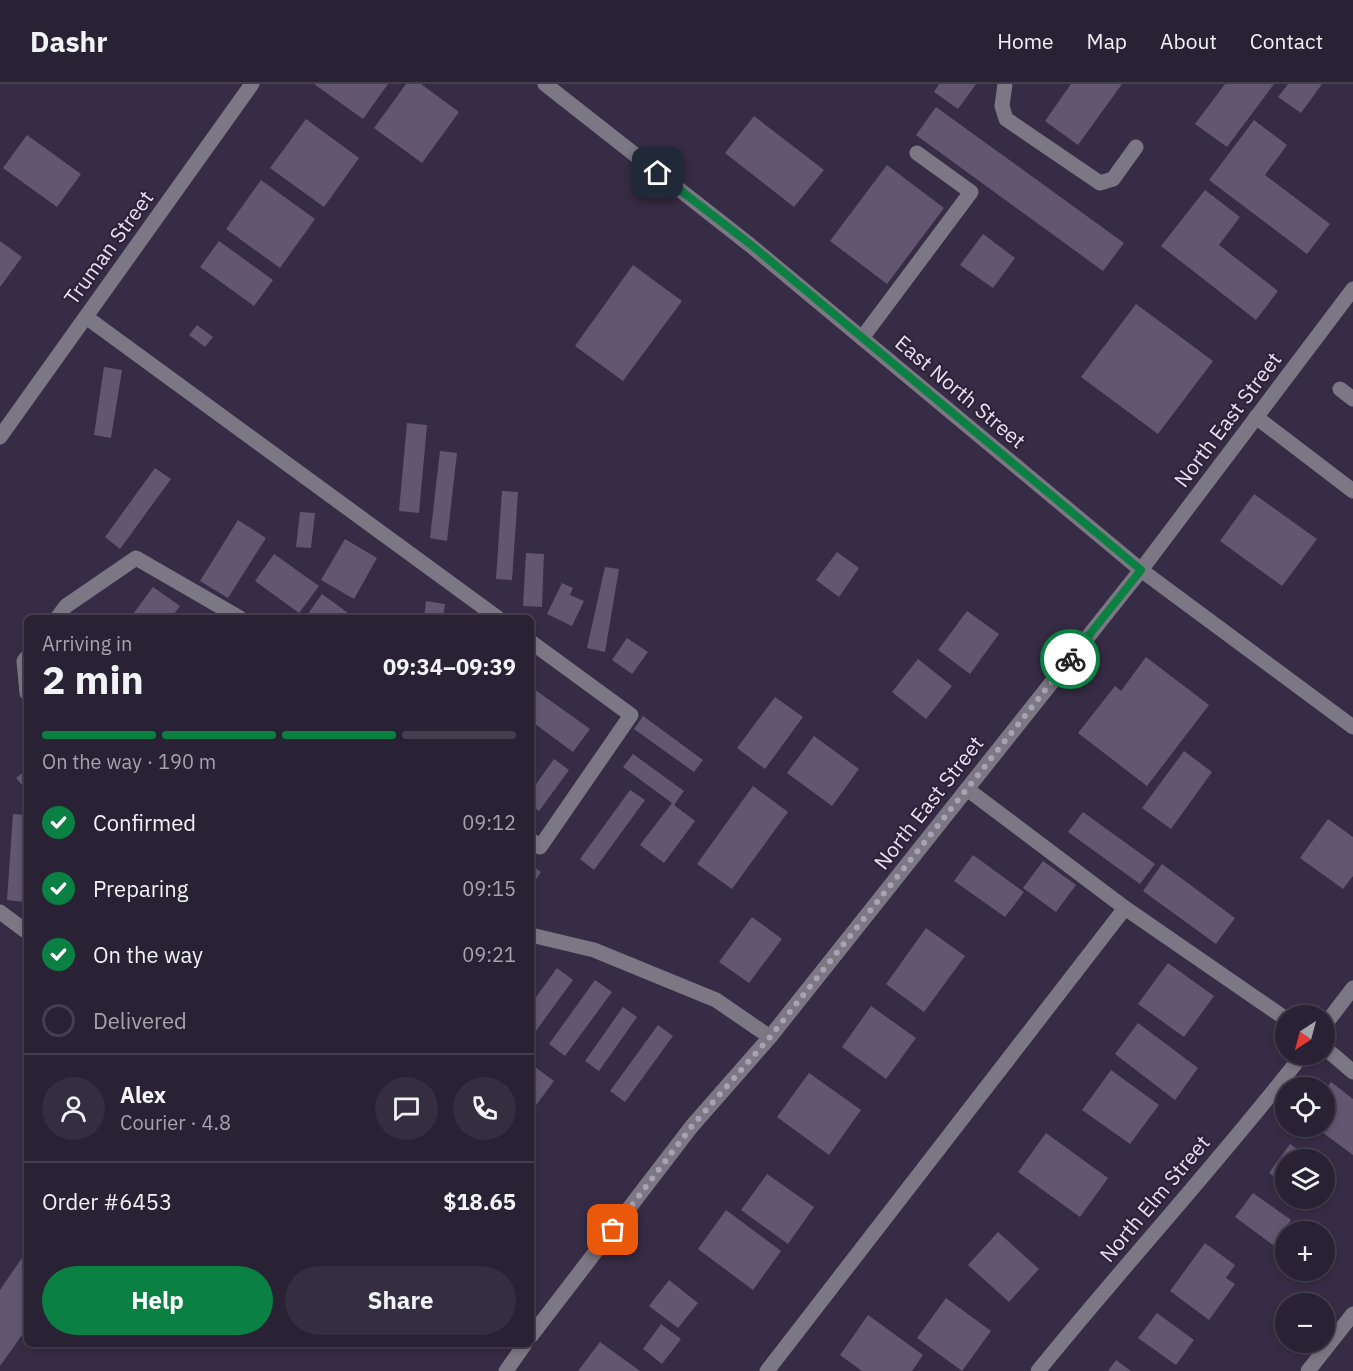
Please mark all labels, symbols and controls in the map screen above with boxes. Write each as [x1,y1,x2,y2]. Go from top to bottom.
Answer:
text: Dashr [30,23,108,60]
text: Home [997,27,1054,55]
text: Map [1087,27,1127,55]
text: About [1160,27,1217,55]
text: Contact [1250,27,1323,55]
pin [632,147,683,198]
icon: home [641,156,674,189]
street label: Truman Street [57,185,159,310]
street label: East North Street [890,328,1032,454]
street label: North East Street [1167,346,1287,493]
courier [1040,629,1100,689]
text: Arriving in [42,630,132,657]
icon: bike [1054,643,1087,676]
text: 09:34–09:39 [383,652,516,681]
text: 2 min [42,654,144,705]
street label: North East Street [867,730,989,875]
text: On the way · 190 m [42,748,216,775]
icon: check [42,806,75,839]
text: Confirmed [93,808,196,837]
text: 09:12 [462,809,516,836]
icon: check [42,872,75,905]
text: Preparing [93,874,188,903]
text: 09:15 [462,875,516,902]
icon: check [42,938,75,971]
text: On the way [93,940,203,969]
text: 09:21 [462,941,516,968]
north arrow [1275,1005,1335,1065]
map controls [1275,1005,1335,1353]
text: Delivered [93,1006,187,1035]
button: person [42,1077,105,1140]
button: chat [375,1077,438,1140]
button: phone [453,1077,516,1140]
button: locate [1275,1077,1335,1137]
text: Alex [120,1080,166,1109]
text: Courier · 4.8 [120,1109,231,1136]
street label: North Elm Street [1093,1129,1216,1268]
button: layers [1275,1149,1335,1209]
text: Order #6453 [42,1187,172,1216]
text: $18.65 [443,1187,516,1216]
pin [587,1204,638,1255]
icon: bag [596,1213,629,1246]
button: + [1275,1221,1335,1281]
button: Help [42,1266,273,1335]
button: Share [285,1266,516,1335]
button: − [1275,1293,1335,1353]

